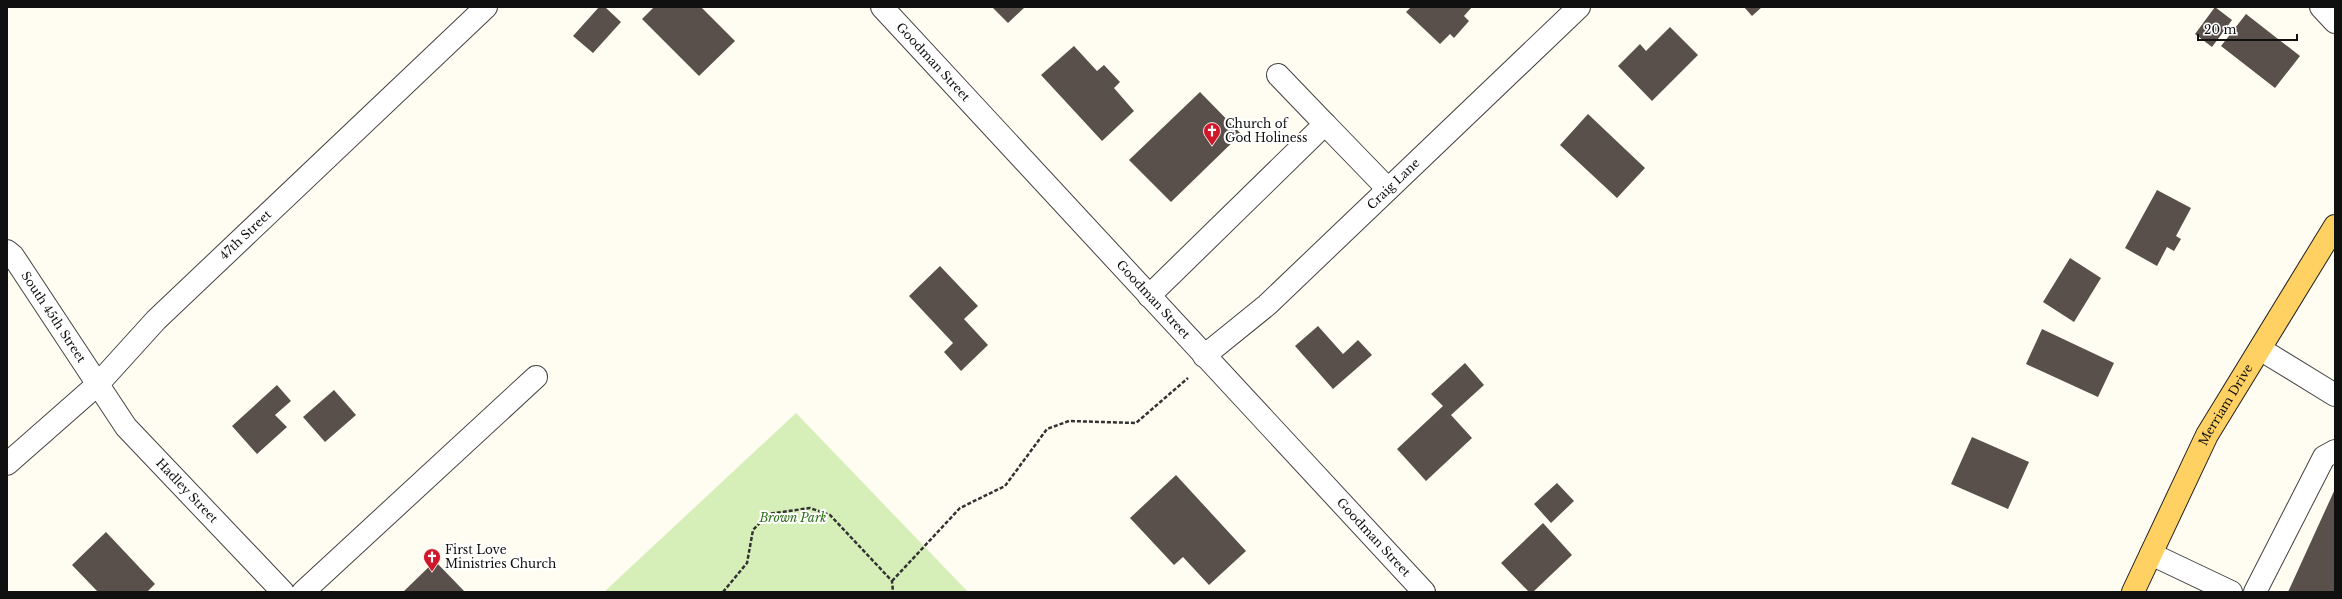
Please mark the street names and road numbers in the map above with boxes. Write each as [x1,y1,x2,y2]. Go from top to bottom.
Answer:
street label: Goodman Street [893,19,974,104]
street label: Craig Lane [1364,155,1423,212]
street label: 47th Street [216,206,274,263]
street label: Goodman Street [1113,257,1194,342]
street label: South 45th Street [18,268,90,366]
street label: Merriam Drive [2195,361,2256,448]
street label: Hadley Street [153,455,222,526]
street label: Goodman Street [1334,495,1414,580]

